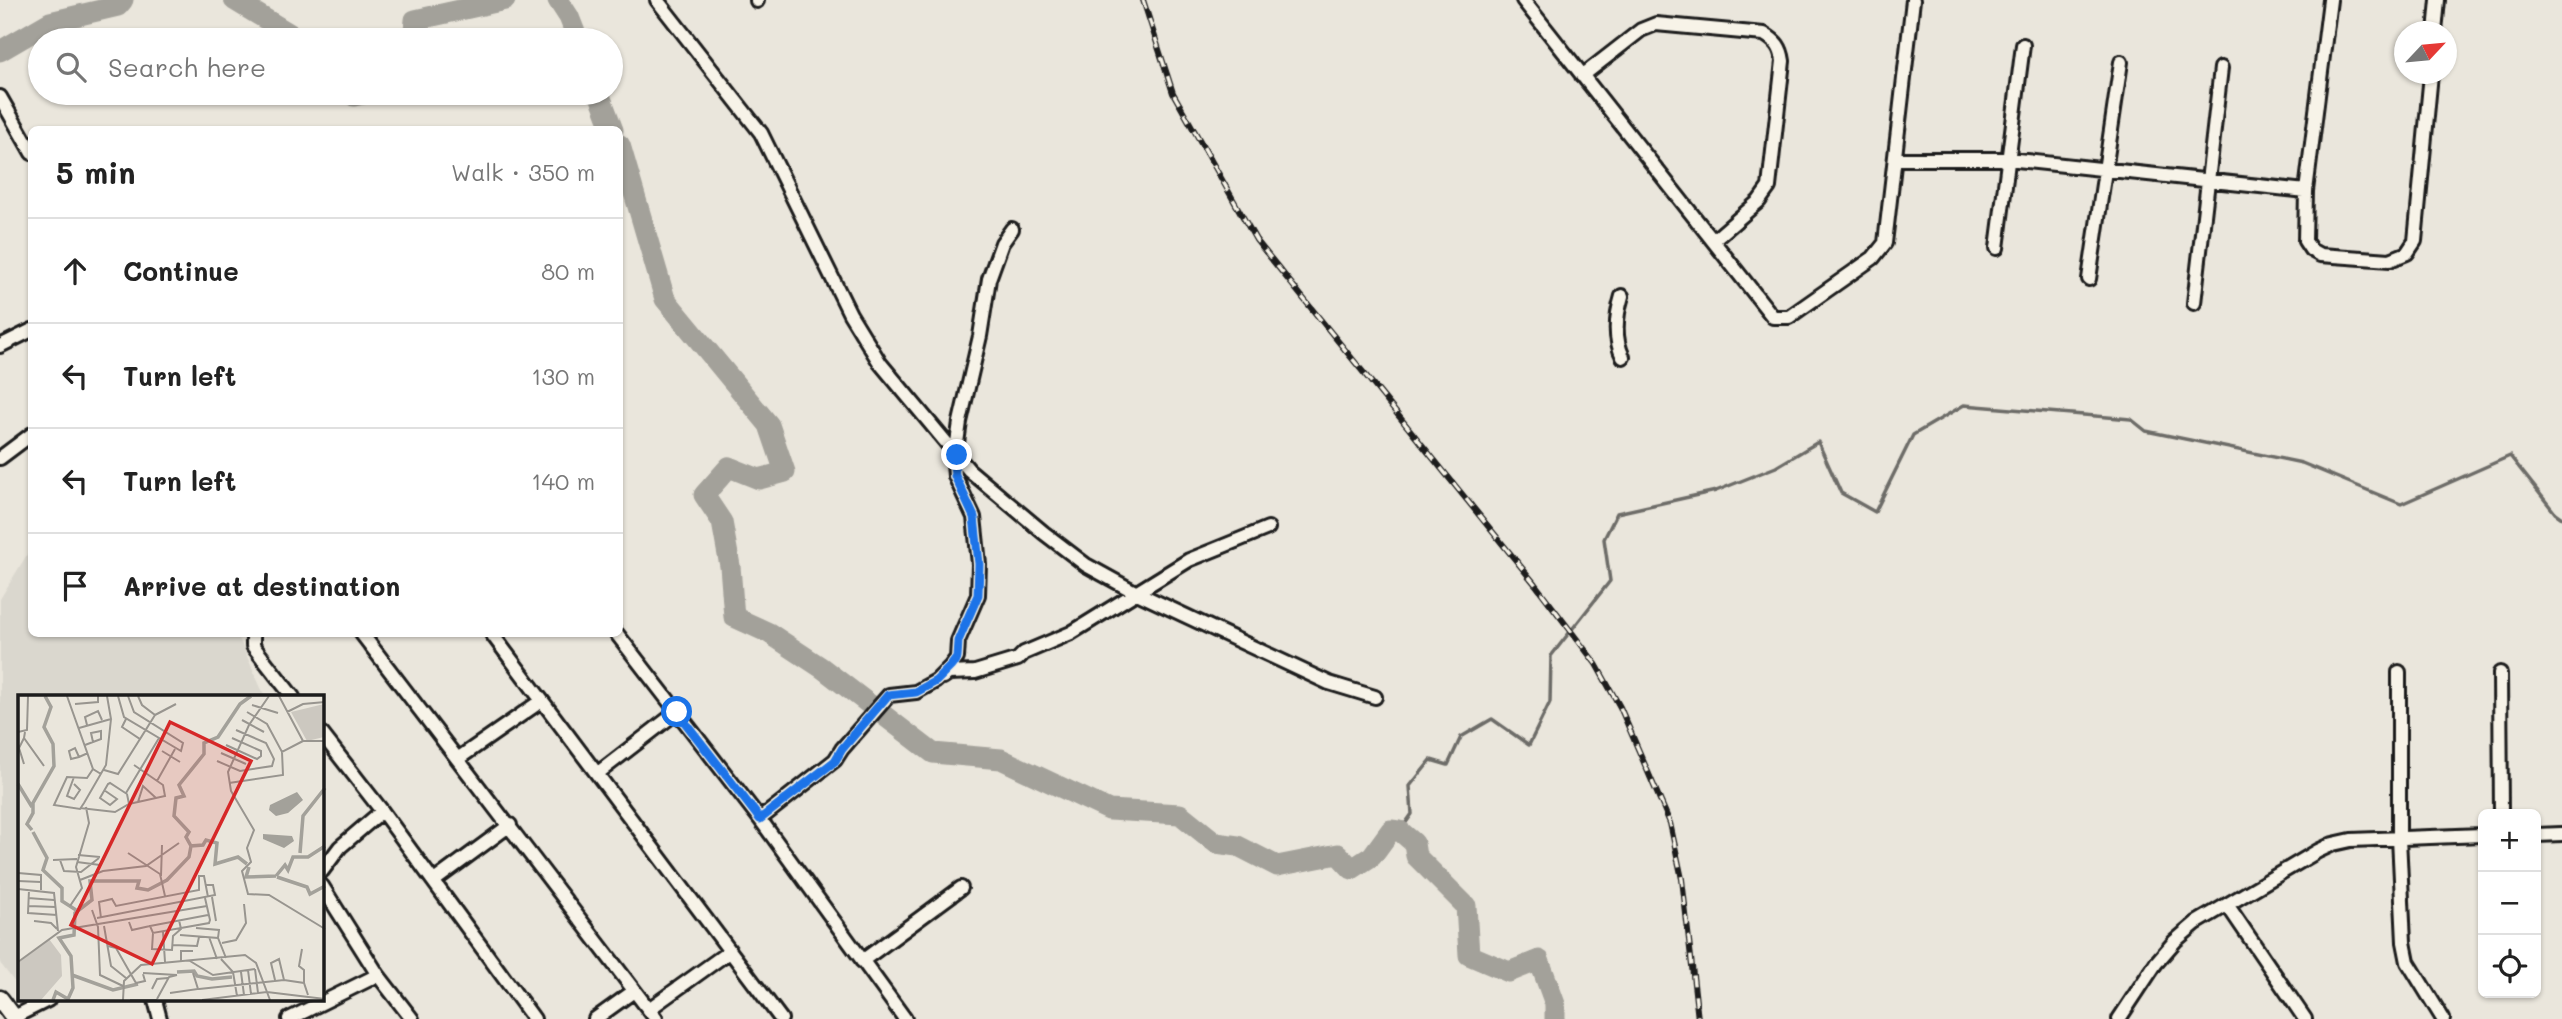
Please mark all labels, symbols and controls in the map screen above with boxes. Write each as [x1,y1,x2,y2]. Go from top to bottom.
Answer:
north arrow [2394,21,2457,84]
search box [28,28,623,105]
icon: search [52,48,90,86]
text: Search here [108,50,266,84]
text: 5 min [56,152,136,192]
text: Walk · 350 m [451,157,595,187]
icon: ahead [56,252,94,290]
text: Continue [123,254,239,288]
text: 80 m [541,256,595,286]
icon: left [56,357,94,395]
text: Turn left [123,359,236,393]
text: 130 m [531,361,595,391]
route end [941,439,972,470]
icon: left [56,462,94,500]
text: Turn left [123,464,236,498]
text: 140 m [531,466,595,496]
icon: arrive [56,567,94,605]
text: Arrive at destination [123,569,400,603]
inset map [18,695,324,1002]
route start [661,696,692,727]
map controls [2478,809,2541,998]
button: + [2478,809,2541,872]
button: − [2478,872,2541,935]
button: locate [2478,935,2541,998]

